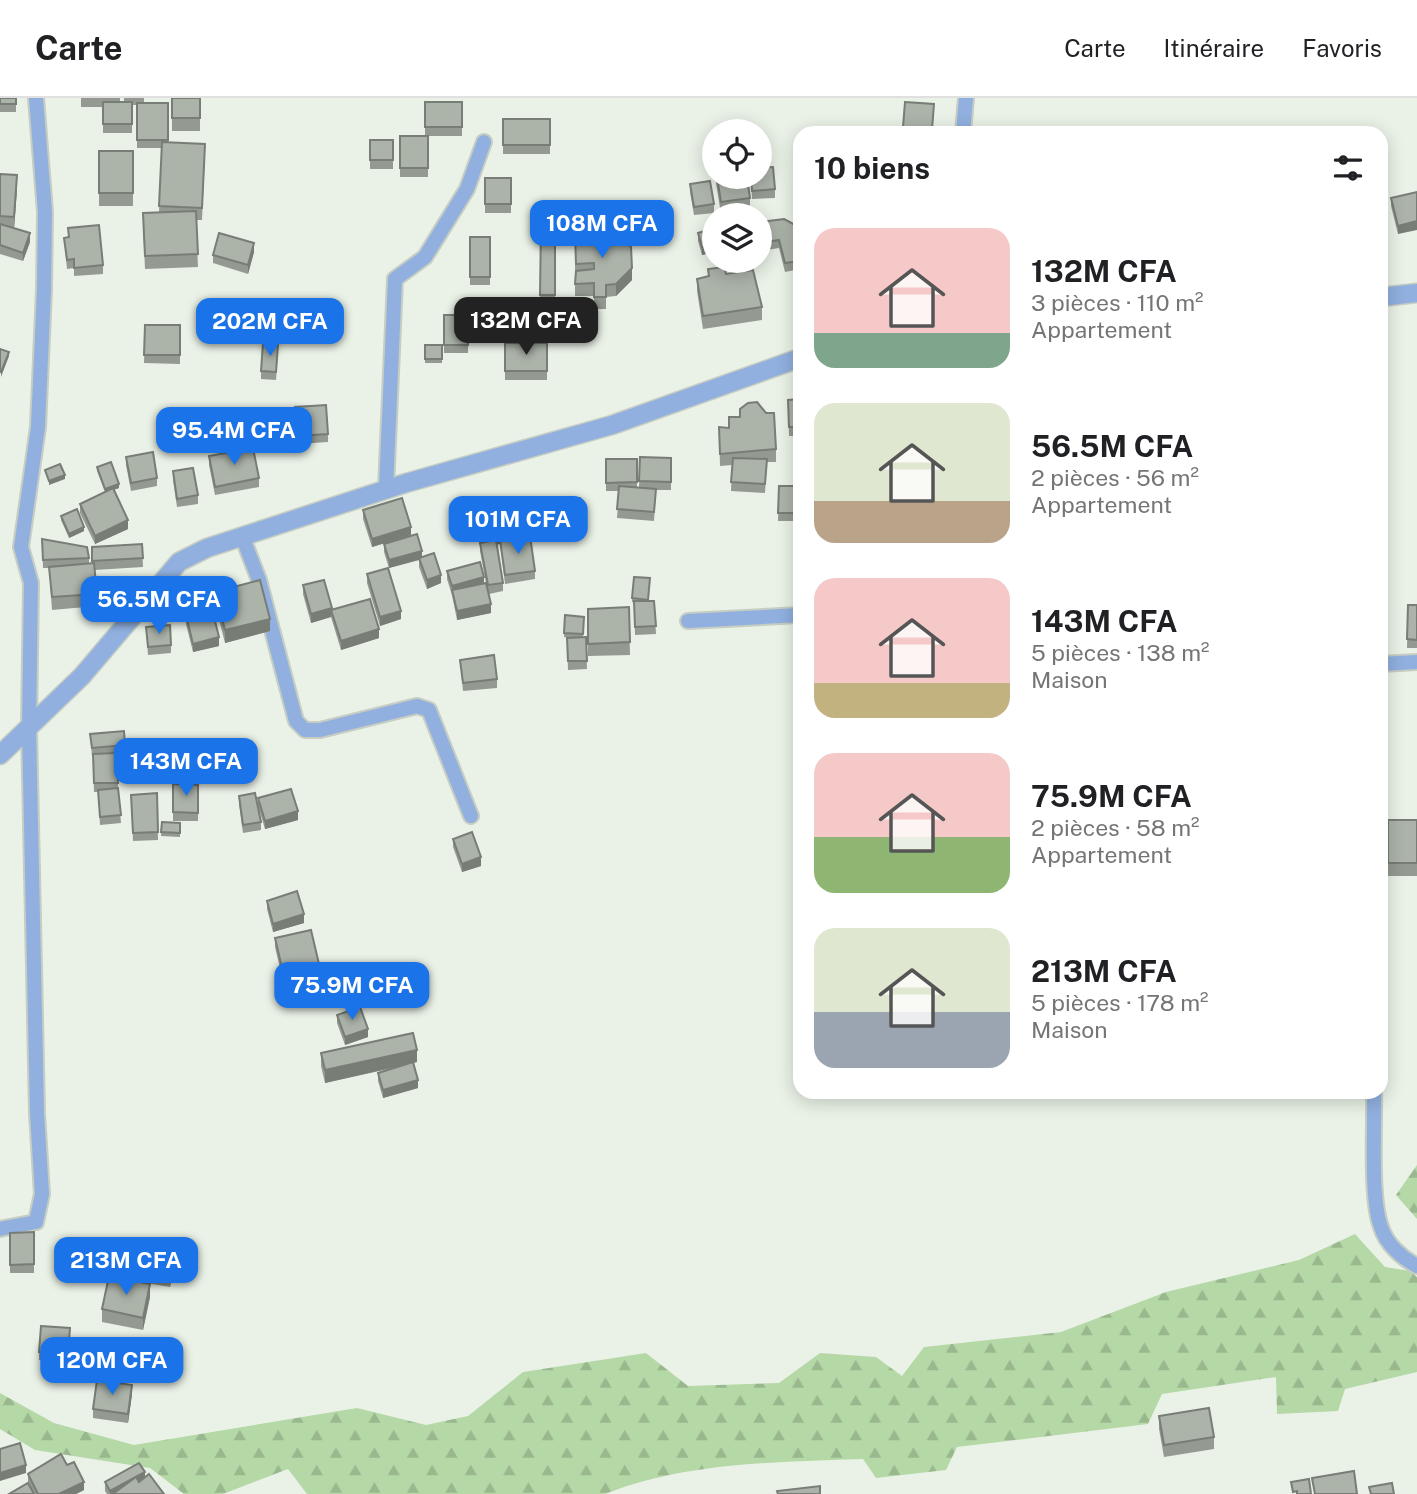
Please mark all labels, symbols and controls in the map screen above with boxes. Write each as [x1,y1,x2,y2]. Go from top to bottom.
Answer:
text: Carte [35,29,123,67]
text: Carte [1064,34,1126,62]
text: Itinéraire [1164,34,1264,62]
text: Favoris [1302,34,1382,62]
map controls [702,119,772,273]
button: locate [702,119,772,189]
icon: filters [1329,149,1367,187]
text: 10 biens [814,150,930,186]
pin: 108M CFA [530,200,674,260]
button: layers [702,203,772,273]
text: 108M CFA [546,209,658,236]
text: 132M CFA [1031,253,1177,289]
icon: home [870,256,954,340]
text: 3 pièces · 110 m² [1031,289,1203,316]
pin: 132M CFA [454,298,598,357]
pin: 202M CFA [198,299,342,358]
text: 132M CFA [470,306,582,333]
text: 202M CFA [212,307,328,334]
text: Appartement [1031,316,1172,343]
pin: 95.4M CFA [154,408,314,467]
text: 95.4M CFA [172,416,296,443]
text: 56.5M CFA [1031,428,1193,464]
icon: home [870,431,954,515]
text: 2 pièces · 56 m² [1031,464,1199,491]
text: Appartement [1031,491,1172,518]
pin: 101M CFA [446,496,590,556]
text: 101M CFA [465,505,571,532]
pin: 56.5M CFA [79,576,239,636]
text: 56.5M CFA [97,585,221,612]
text: 143M CFA [1031,603,1177,639]
icon: home [870,606,954,690]
text: 5 pièces · 138 m² [1031,639,1210,666]
text: Maison [1031,666,1108,693]
pin: 143M CFA [114,738,258,798]
text: 143M CFA [130,747,242,774]
text: 75.9M CFA [1031,778,1192,814]
icon: home [870,781,954,865]
text: 2 pièces · 58 m² [1031,814,1200,841]
text: Appartement [1031,841,1172,868]
text: 213M CFA [1031,953,1177,989]
icon: home [870,956,954,1040]
pin: 75.9M CFA [272,962,432,1022]
text: 75.9M CFA [290,971,414,998]
text: 5 pièces · 178 m² [1031,989,1209,1016]
text: Maison [1031,1016,1108,1043]
pin: 213M CFA [54,1238,198,1297]
text: 213M CFA [70,1246,182,1273]
pin: 120M CFA [40,1338,184,1397]
text: 120M CFA [56,1346,168,1373]

